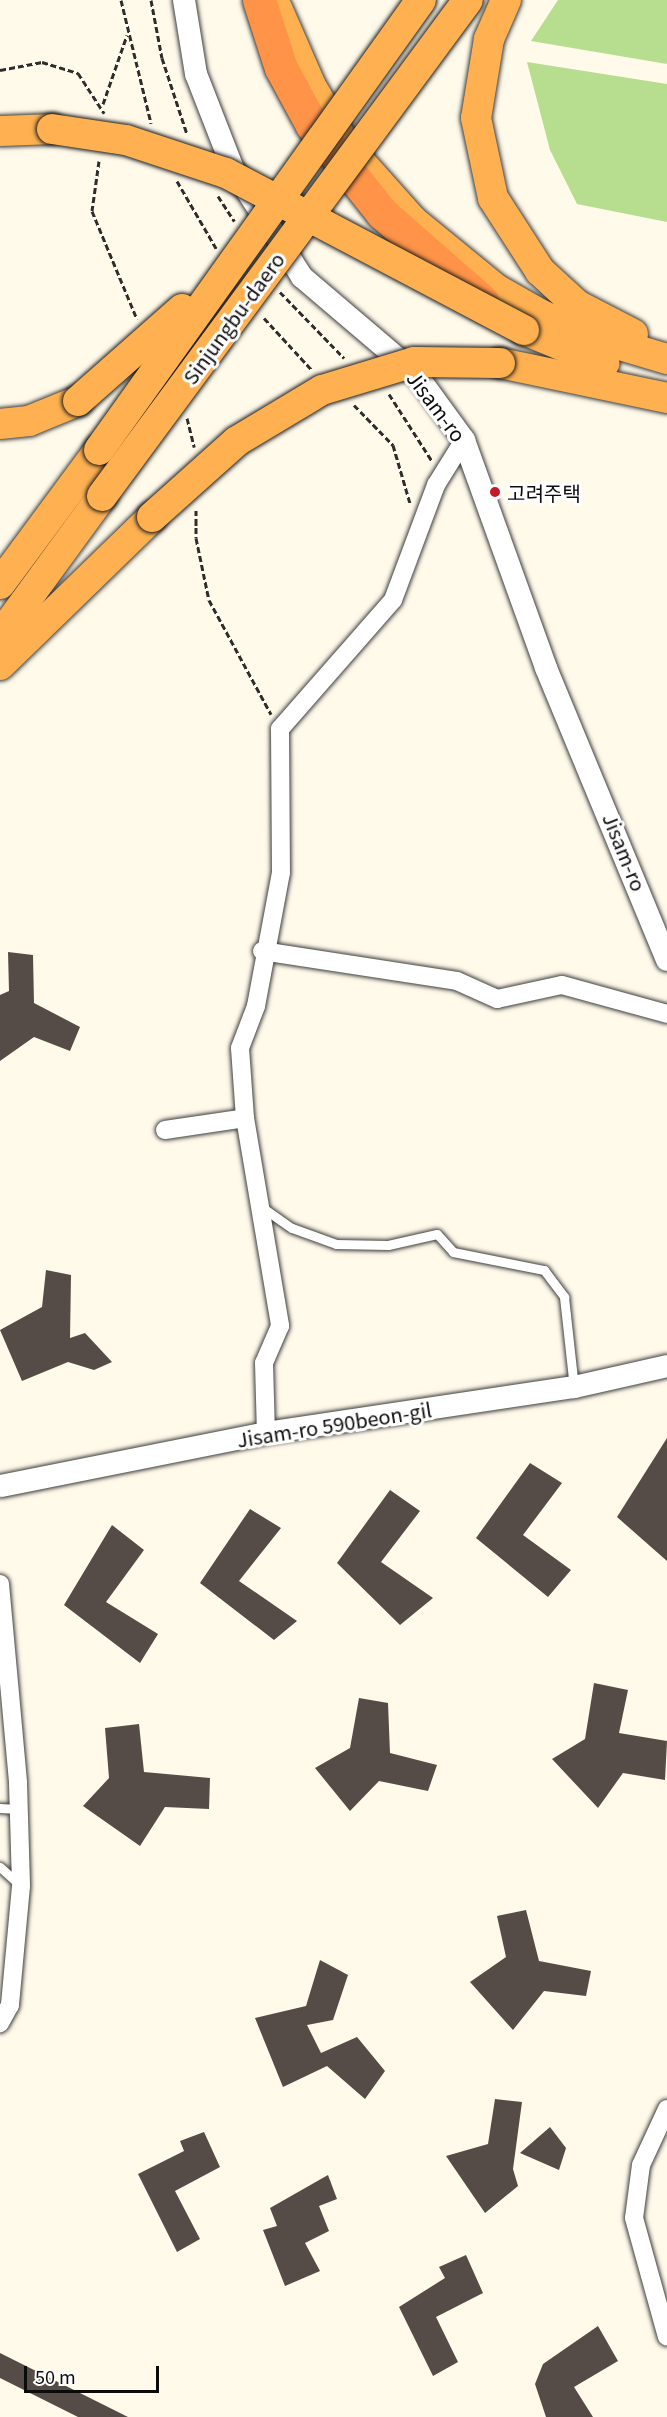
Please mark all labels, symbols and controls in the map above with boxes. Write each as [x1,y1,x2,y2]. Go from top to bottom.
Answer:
street label: Sinjungbu-daero [177,248,289,388]
street label: Jisam-ro [403,366,471,446]
place label: 고려주택 [507,480,581,504]
marker: 고려주택 [488,485,502,499]
street label: Jisam-ro [599,810,651,894]
street label: Jisam-ro 590beon-gil [235,1397,433,1451]
scale bar [27,2354,162,2392]
text: 50 m [35,2363,76,2389]

